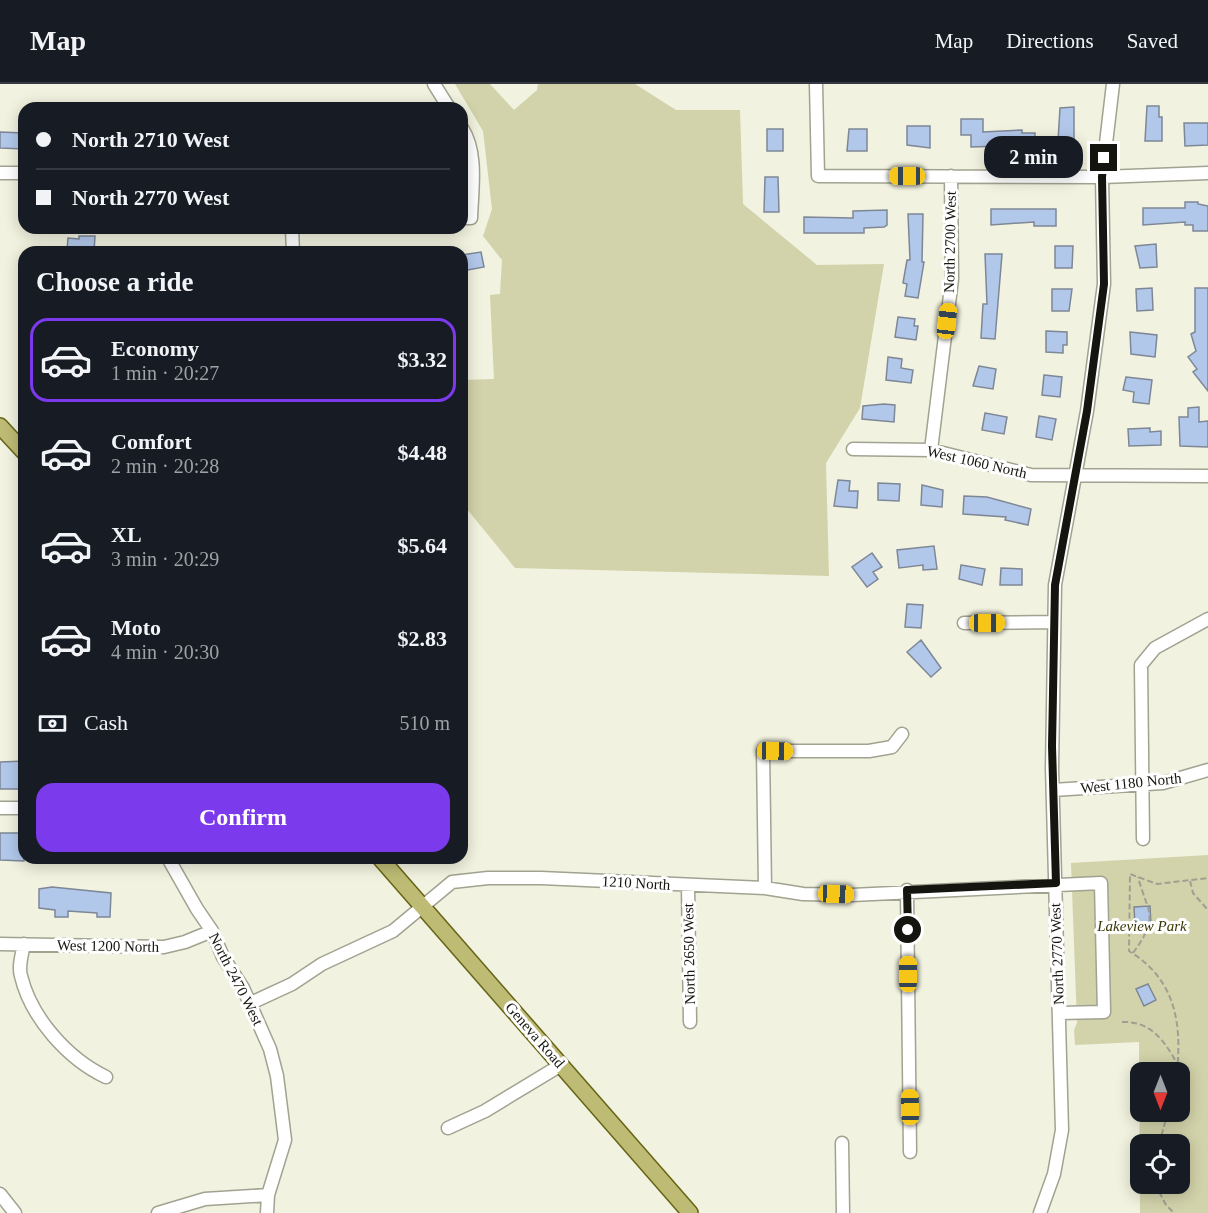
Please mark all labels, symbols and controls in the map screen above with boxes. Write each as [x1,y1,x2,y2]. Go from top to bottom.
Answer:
text: Map [30,25,86,56]
text: Map [935,29,973,53]
text: Directions [1006,29,1094,53]
text: Saved [1127,29,1178,53]
text: North 2710 West [72,127,229,152]
callout: 2 min [984,137,1083,179]
route end [1090,144,1117,171]
text: 2 min [1009,146,1058,168]
car [889,167,925,185]
text: North 2770 West [72,185,229,210]
street label: North 2700 West [941,190,959,293]
text: Choose a ride [36,267,194,297]
car [936,302,958,340]
icon: car [39,333,93,387]
text: Economy [111,336,199,361]
text: $3.32 [398,347,447,372]
text: 1 min · 20:27 [111,362,219,384]
icon: car [39,426,93,480]
text: Comfort [111,429,192,454]
text: $4.48 [398,440,447,465]
street label: West 1060 North [925,443,1029,481]
text: 2 min · 20:28 [111,455,219,477]
icon: car [39,519,93,573]
text: XL [111,522,142,547]
text: $5.64 [398,533,447,558]
text: 3 min · 20:29 [111,548,219,570]
icon: car [39,612,93,666]
car [969,614,1005,632]
text: Moto [111,615,161,640]
text: $2.83 [398,626,447,651]
text: 4 min · 20:30 [111,641,219,663]
icon: cash [36,707,69,740]
text: Cash [84,710,128,735]
text: 510 m [399,712,450,734]
car [757,742,793,760]
street label: West 1180 North [1080,770,1183,796]
button: Confirm [36,783,450,852]
street label: 1210 North [601,873,671,893]
car [818,884,854,904]
street label: North 2650 West [680,902,698,1005]
street label: North 2770 West [1047,902,1067,1005]
route start [894,916,921,943]
park label: Lakeview Park [1096,918,1187,934]
street label: North 2470 West [206,930,267,1029]
street label: West 1200 North [57,937,160,955]
car [899,956,917,992]
street label: Geneva Road [502,999,568,1071]
north arrow [1130,1062,1190,1122]
map controls [1130,1062,1190,1194]
car [901,1089,919,1125]
button: locate [1130,1134,1190,1194]

